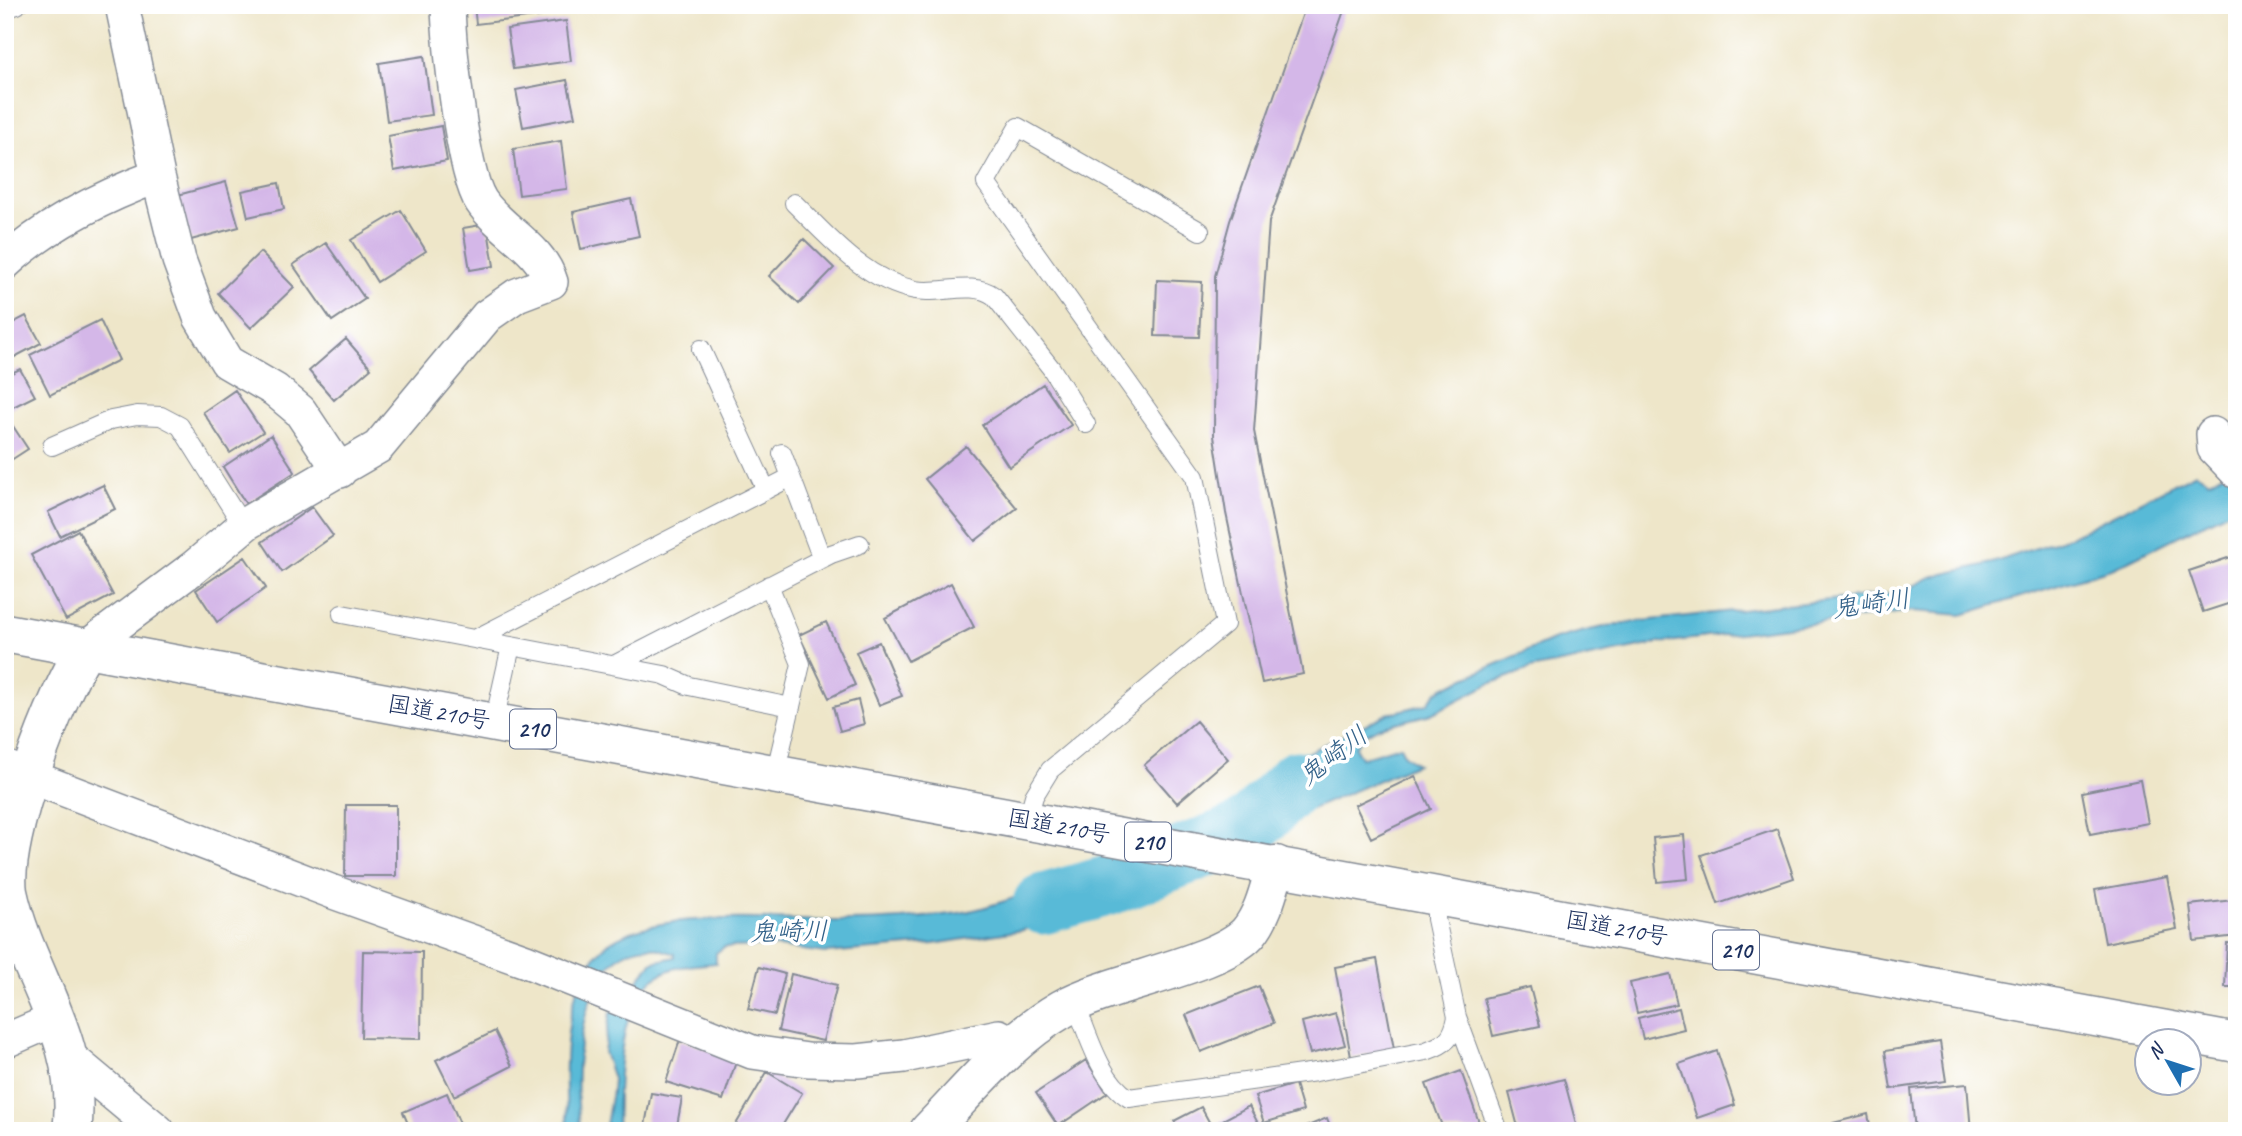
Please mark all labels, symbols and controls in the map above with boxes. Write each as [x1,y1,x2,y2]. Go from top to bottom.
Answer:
water label: 鬼崎川 [1830,582,1912,625]
street label: 国道210号 [385,688,493,736]
road number: 210 [510,709,556,748]
water label: 鬼崎川 [1292,719,1374,792]
street label: 国道210号 [1005,802,1113,850]
road number: 210 [1125,822,1171,862]
street label: 国道210号 [1563,904,1671,952]
water label: 鬼崎川 [750,914,828,949]
road number: 210 [1713,931,1759,970]
north arrow [2134,1028,2204,1098]
text: N [2143,1037,2171,1064]

